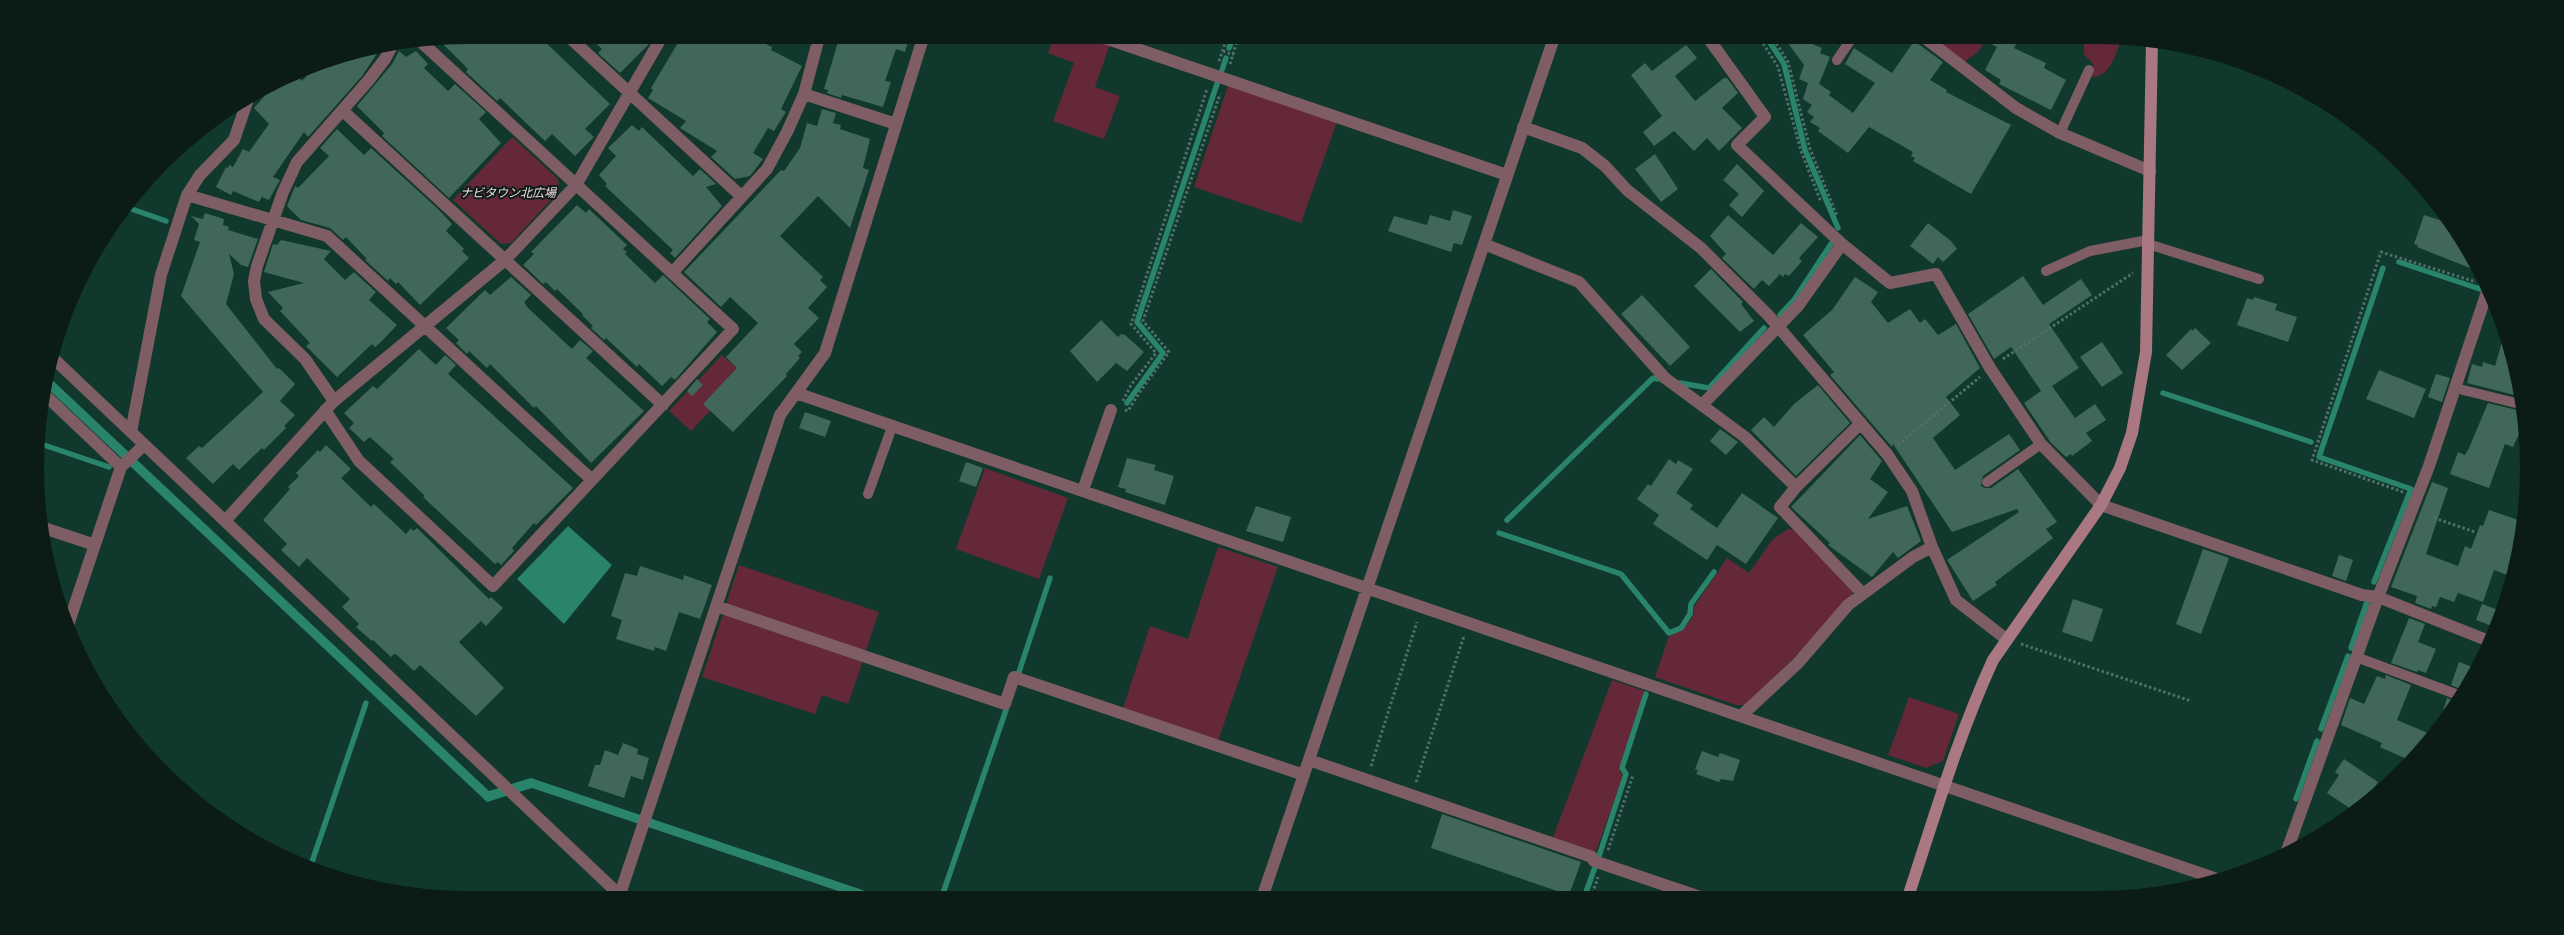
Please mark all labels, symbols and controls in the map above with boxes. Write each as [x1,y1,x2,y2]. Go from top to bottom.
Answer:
park label: ナビタウン北広場 [460,186,558,200]

